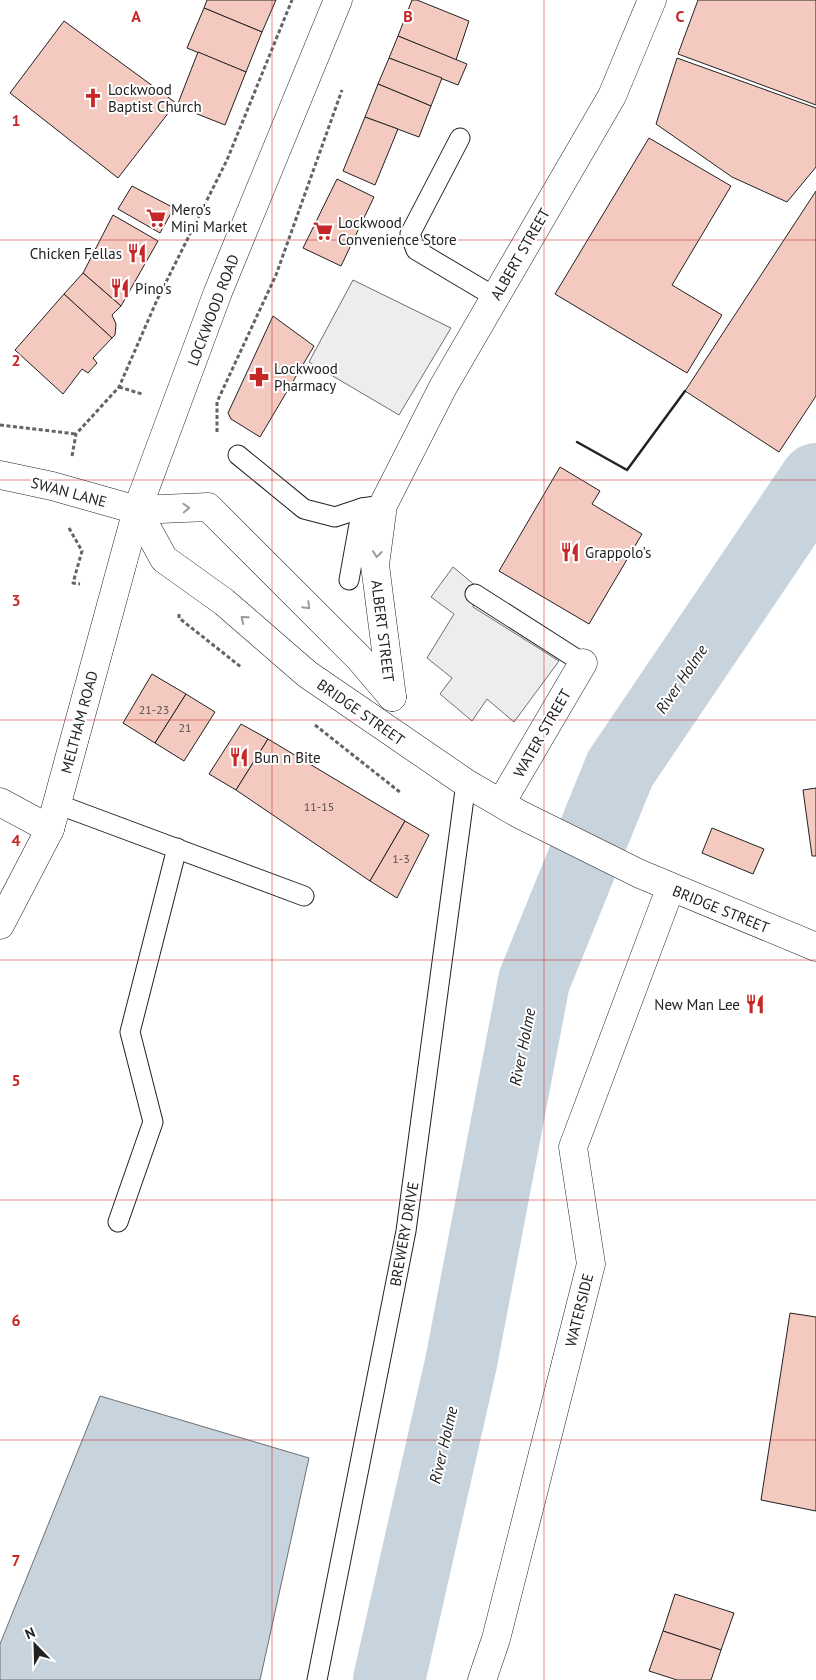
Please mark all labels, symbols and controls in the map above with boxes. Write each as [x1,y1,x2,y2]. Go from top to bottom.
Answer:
text: A [131,6,141,26]
text: B [403,6,413,26]
text: C [676,6,685,26]
place label: Lockwood Baptist Church [108,80,202,116]
church icon: Lockwood Baptist Church [82,87,104,109]
text: 1 [11,110,21,130]
place label: Mero’s Mini Market [171,200,247,236]
street label: ALBERT STREET [486,204,554,303]
supermarket icon: Mero’s Mini Market [145,207,167,229]
place label: Lockwood Convenience Store [338,213,457,249]
supermarket icon: Lockwood Convenience Store [312,220,334,242]
restaurant icon: Chicken Fellas [126,242,148,264]
place label: Chicken Fellas [30,244,122,263]
street label: LOCKWOOD ROAD [183,252,243,368]
restaurant icon: Pino's [109,277,131,299]
place label: Pino's [135,279,172,298]
text: 2 [11,350,21,370]
place label: Lockwood Pharmacy [274,359,338,395]
pharmacy icon: Lockwood Pharmacy [248,366,270,388]
street label: SWAN LANE [29,473,109,511]
one-way arrow [182,503,190,513]
restaurant icon: Grappolo's [559,541,581,563]
place label: Grappolo's [585,543,651,562]
one-way arrow [372,549,382,558]
street label: ALBERT STREET [367,579,399,684]
text: 3 [11,590,21,610]
one-way arrow [301,600,310,609]
one-way arrow [241,615,250,624]
water label: River Holme [651,640,712,717]
street label: MELTHAM ROAD [56,669,102,775]
street label: BRIDGE STREET [313,675,409,750]
street label: WATER STREET [509,685,575,780]
house number: 21-23 [139,702,169,717]
house number: 21 [178,720,192,735]
restaurant icon: Bun n Bite [228,746,250,768]
place label: Bun n Bite [254,748,321,767]
house number: 11-15 [304,799,334,814]
text: 4 [11,830,21,850]
house number: 1-3 [392,851,410,866]
street label: BRIDGE STREET [670,881,773,937]
restaurant icon: New Man Lee [744,993,766,1015]
place label: New Man Lee [654,995,740,1014]
water label: River Holme [505,1006,539,1088]
text: 5 [11,1070,21,1090]
street label: BREWERY DRIVE [385,1180,423,1288]
street label: WATERSIDE [561,1271,597,1349]
text: 6 [11,1310,21,1330]
water label: River Holme [424,1404,462,1486]
text: 7 [11,1550,21,1570]
north arrow [10,1620,60,1670]
text: N [22,1623,38,1643]

